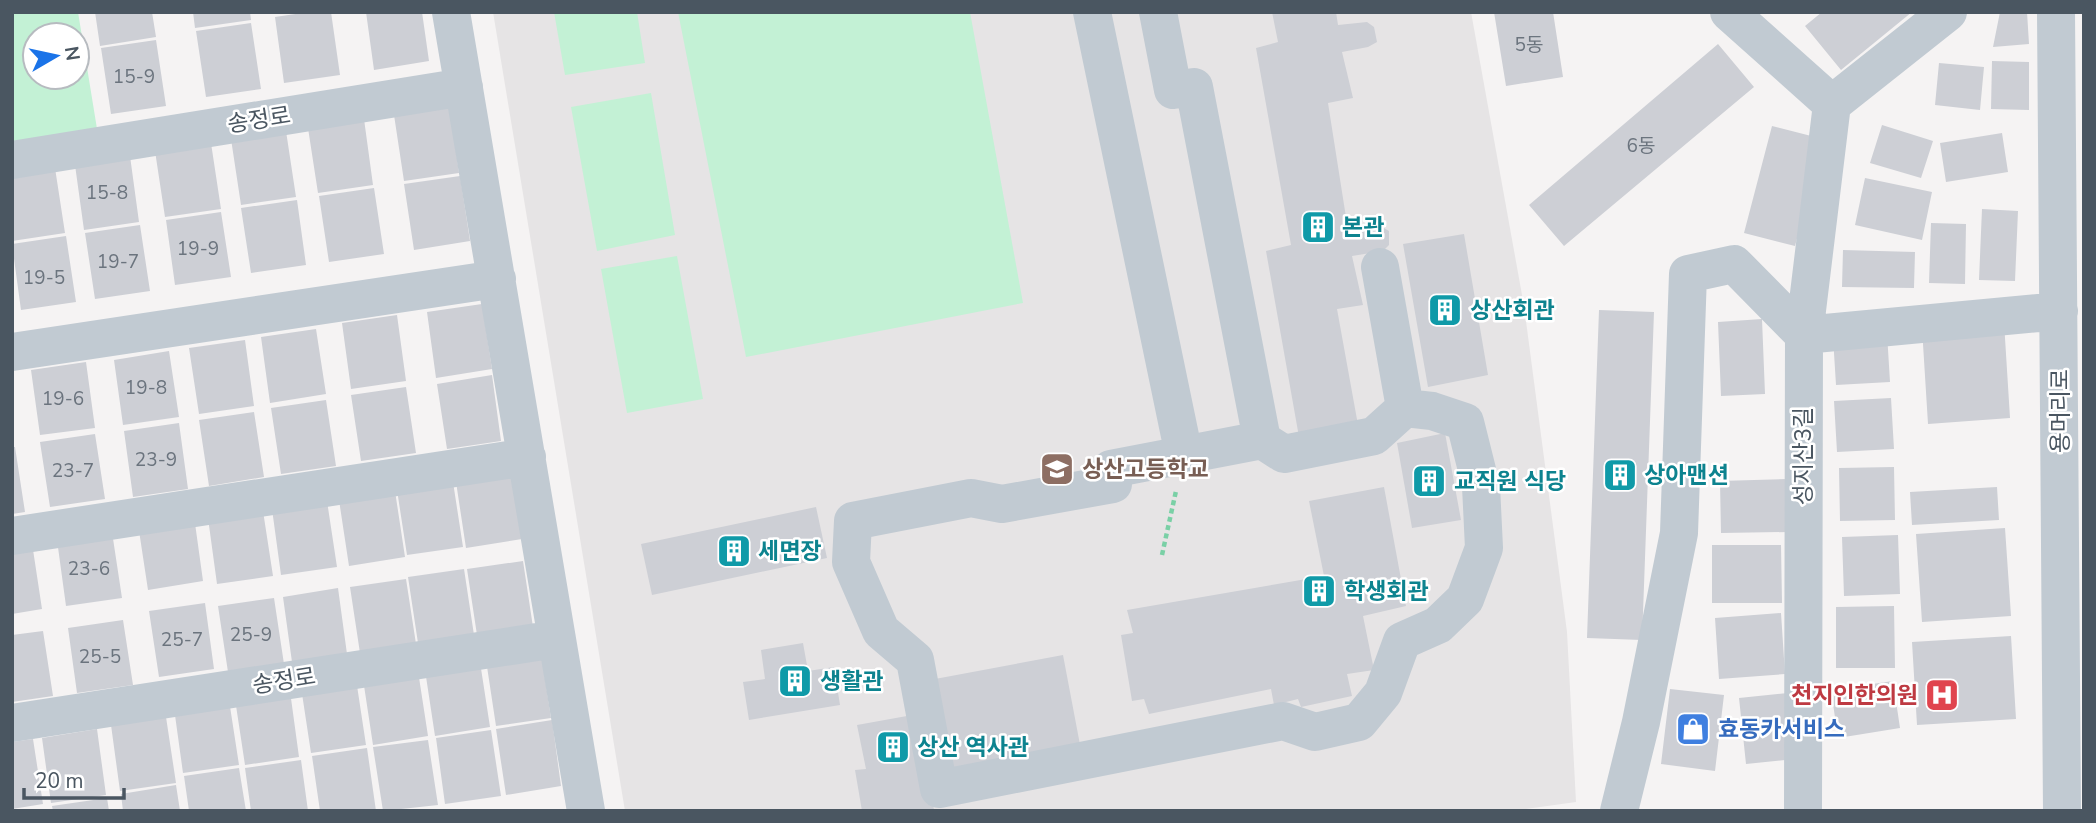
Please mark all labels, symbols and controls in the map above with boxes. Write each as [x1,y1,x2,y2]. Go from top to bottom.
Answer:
north arrow [21,21,91,91]
house number: 5동 [1515,32,1543,58]
text: N [58,44,86,63]
house number: 15-9 [113,64,155,90]
street label: 송정로 [225,100,293,140]
house number: 6동 [1627,133,1655,159]
house number: 15-8 [86,180,128,206]
building icon: 본관 [1299,208,1337,246]
place label: 본관 [1342,212,1384,243]
house number: 19-9 [177,236,219,262]
house number: 19-7 [97,249,139,275]
house number: 19-5 [23,265,65,291]
building icon: 상산회관 [1426,291,1464,329]
place label: 상산회관 [1470,295,1555,326]
street label: 용머리로 [2045,369,2076,453]
house number: 19-8 [125,375,167,401]
house number: 19-6 [42,386,84,412]
street label: 성지산3길 [1788,407,1819,505]
house number: 23-9 [135,447,177,473]
school or university icon: 상산고등학교 [1038,450,1076,488]
place label: 상산고등학교 [1082,454,1209,485]
building icon: 상아맨션 [1601,456,1639,494]
house number: 23-7 [52,458,94,484]
place label: 상아맨션 [1644,460,1729,491]
building icon: 교직원 식당 [1410,462,1448,500]
place label: 교직원 식당 [1454,466,1566,497]
building icon: 세면장 [715,532,753,570]
place label: 세면장 [758,536,821,567]
house number: 23-6 [68,556,110,582]
building icon: 학생회관 [1300,572,1338,610]
place label: 학생회관 [1344,576,1429,607]
house number: 25-9 [230,622,272,648]
house number: 25-7 [161,627,203,653]
house number: 25-5 [79,644,121,670]
street label: 송정로 [250,661,318,701]
building icon: 생활관 [776,662,814,700]
place label: 생활관 [820,666,883,697]
hospital icon: 천지인한의원 [1923,676,1961,714]
place label: 천지인한의원 [1791,680,1918,711]
shop icon: 효동카서비스 [1674,710,1712,748]
place label: 효동카서비스 [1718,714,1845,745]
building icon: 상산 역사관 [874,728,912,766]
place label: 상산 역사관 [917,732,1029,763]
scale bar [24,756,124,800]
text: 20 m [35,767,84,795]

